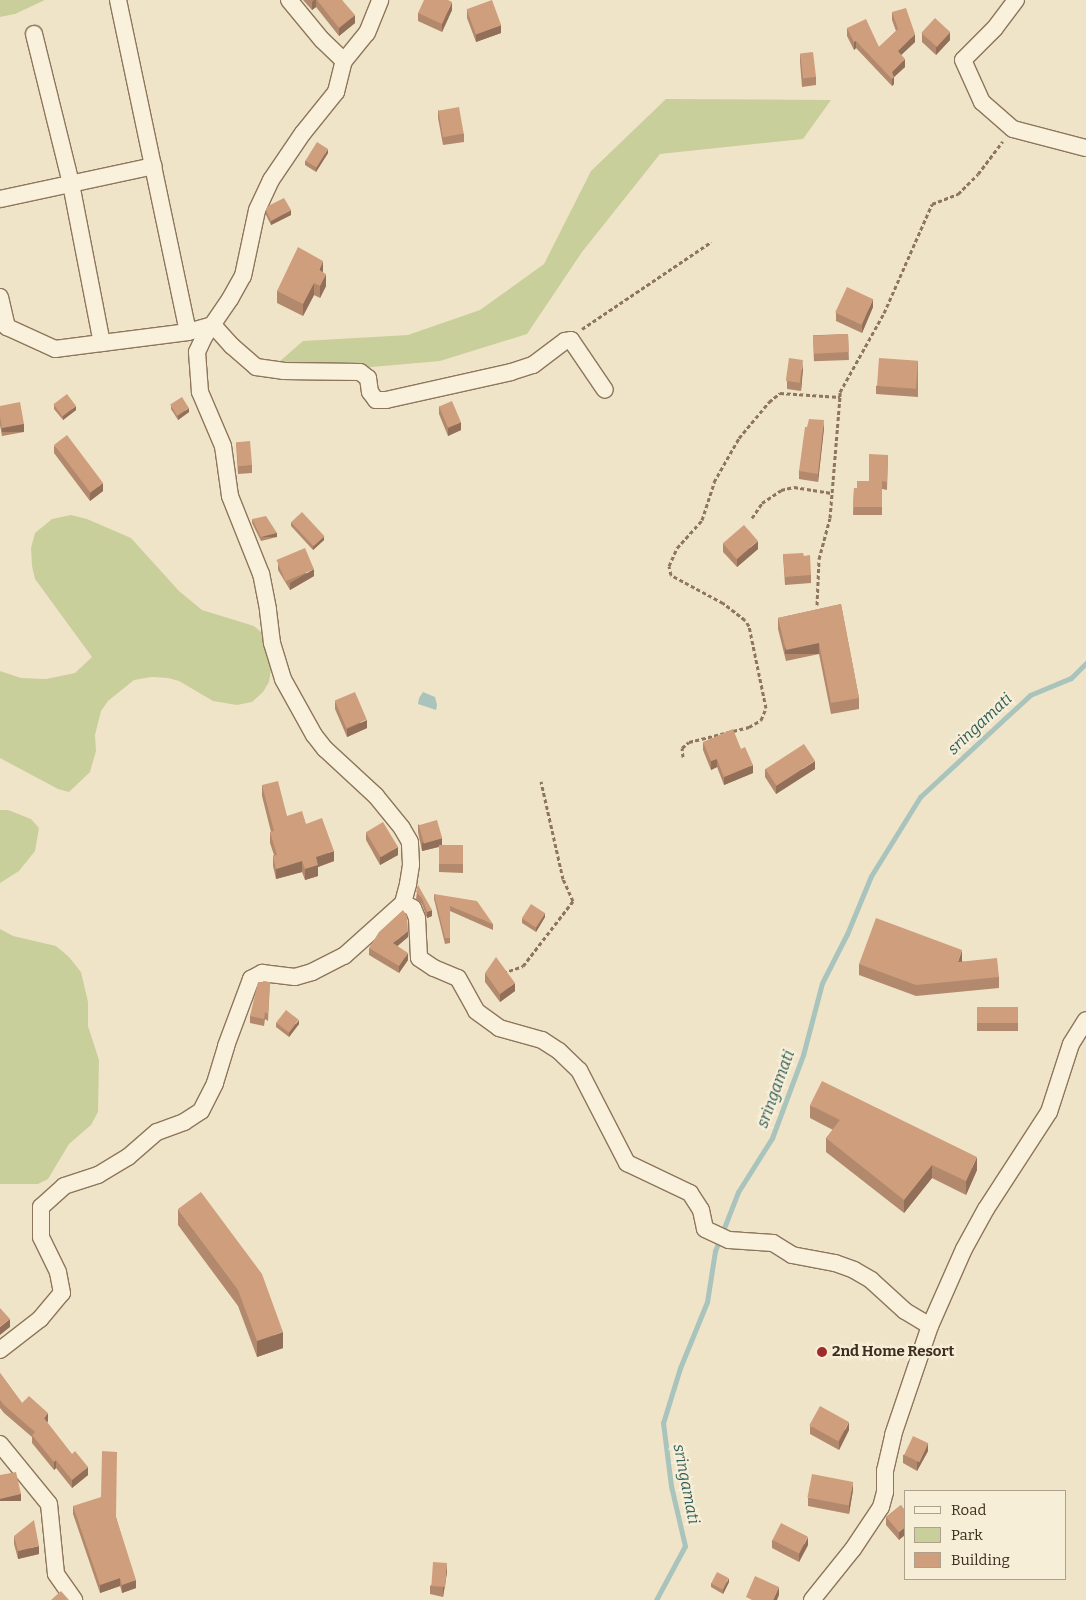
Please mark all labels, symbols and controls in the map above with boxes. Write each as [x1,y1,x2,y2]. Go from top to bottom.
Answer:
water label: sringamati [944,689,1016,759]
water label: sringamati [753,1048,799,1130]
place label: 2nd Home Resort [832,1343,954,1361]
marker: 2nd Home Resort [816,1346,828,1358]
water label: sringamati [669,1442,703,1526]
legend [904,1490,1066,1580]
text: Road [951,1501,986,1519]
text: Park [951,1526,983,1544]
text: Building [951,1551,1010,1569]

